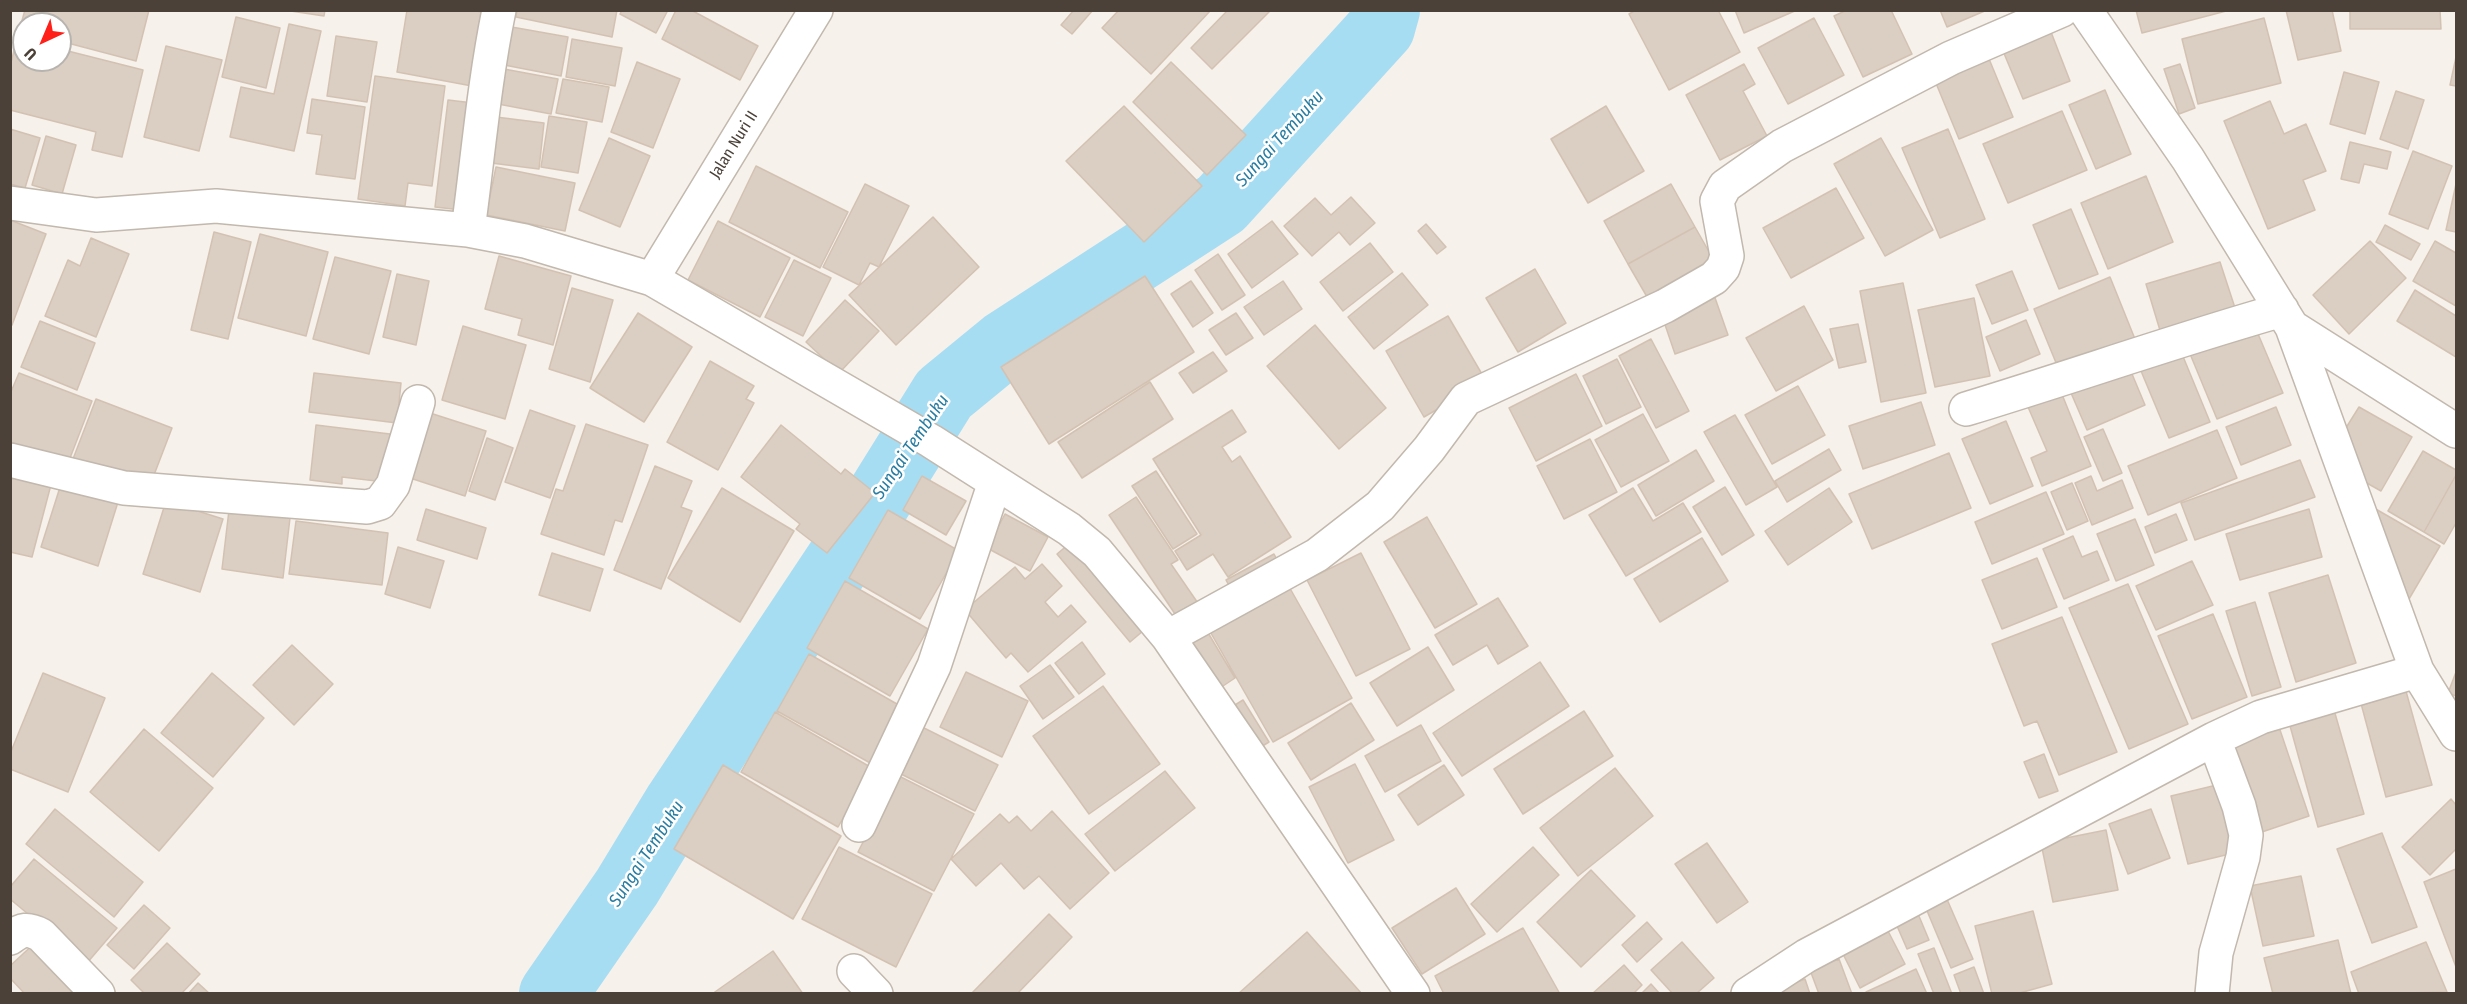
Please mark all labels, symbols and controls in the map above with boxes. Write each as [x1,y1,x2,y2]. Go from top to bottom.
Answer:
north arrow [12,12,72,72]
text: U [21,44,41,64]
water label: Sungai Tembuku [1231,87,1329,191]
street label: Jalan Nuri II [706,108,762,182]
water label: Sungai Tembuku [868,391,954,503]
water label: Sungai Tembuku [605,797,689,911]

